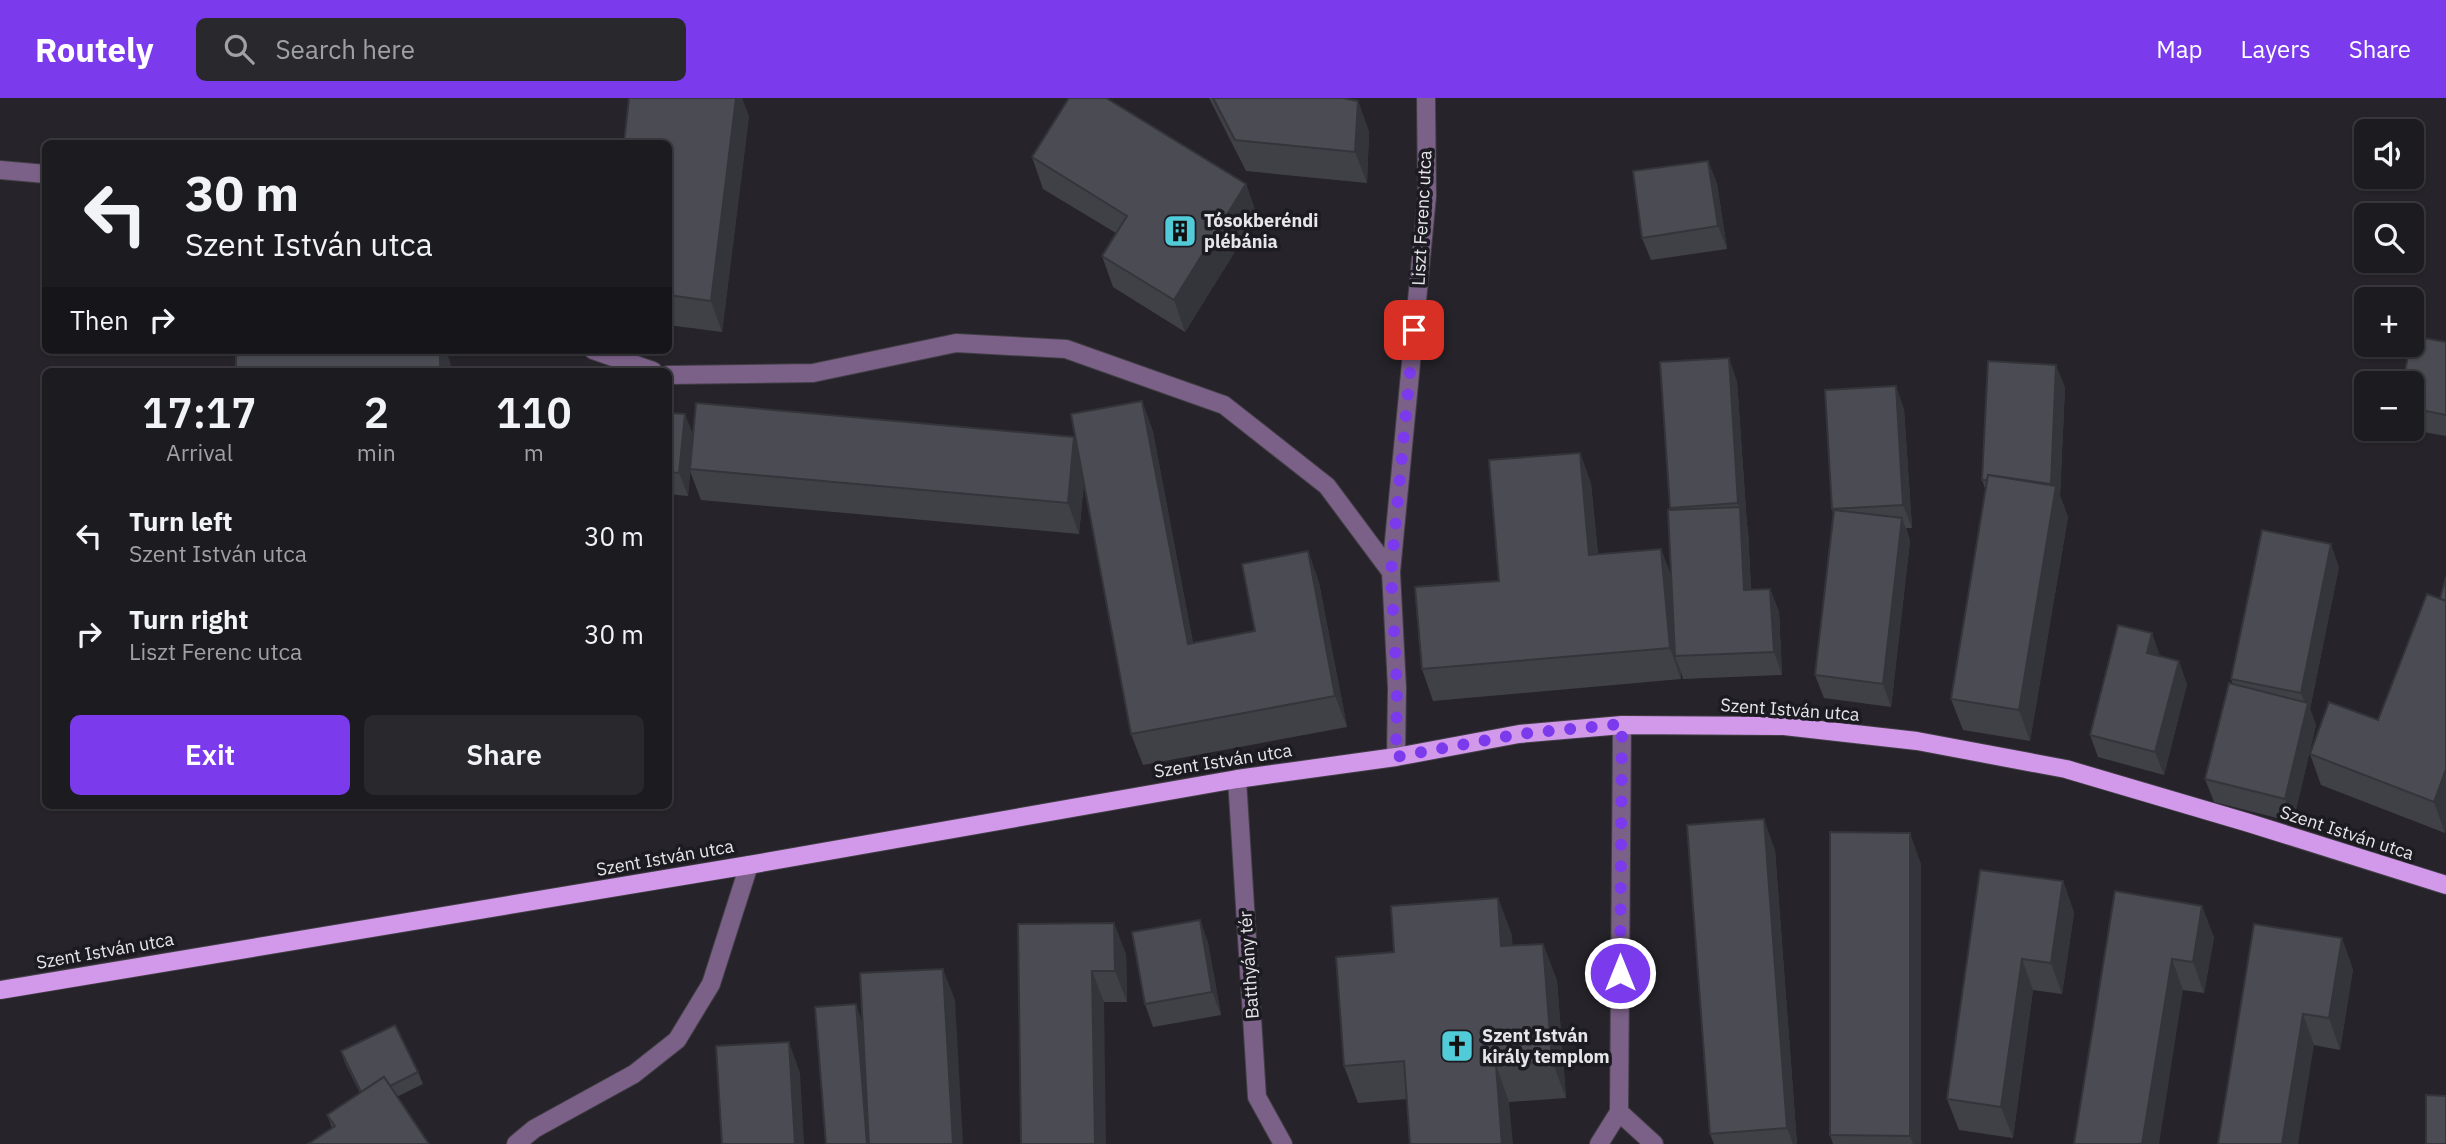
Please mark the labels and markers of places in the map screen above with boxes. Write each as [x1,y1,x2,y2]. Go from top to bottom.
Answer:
place label: Tósokberéndi plébánia [1204,209,1318,253]
building icon: Tósokberéndi plébánia [1161,212,1199,250]
pin [1384,300,1444,360]
place label: Szent István király templom [1482,1024,1610,1068]
church icon: Szent István király templom [1438,1027,1476,1065]

